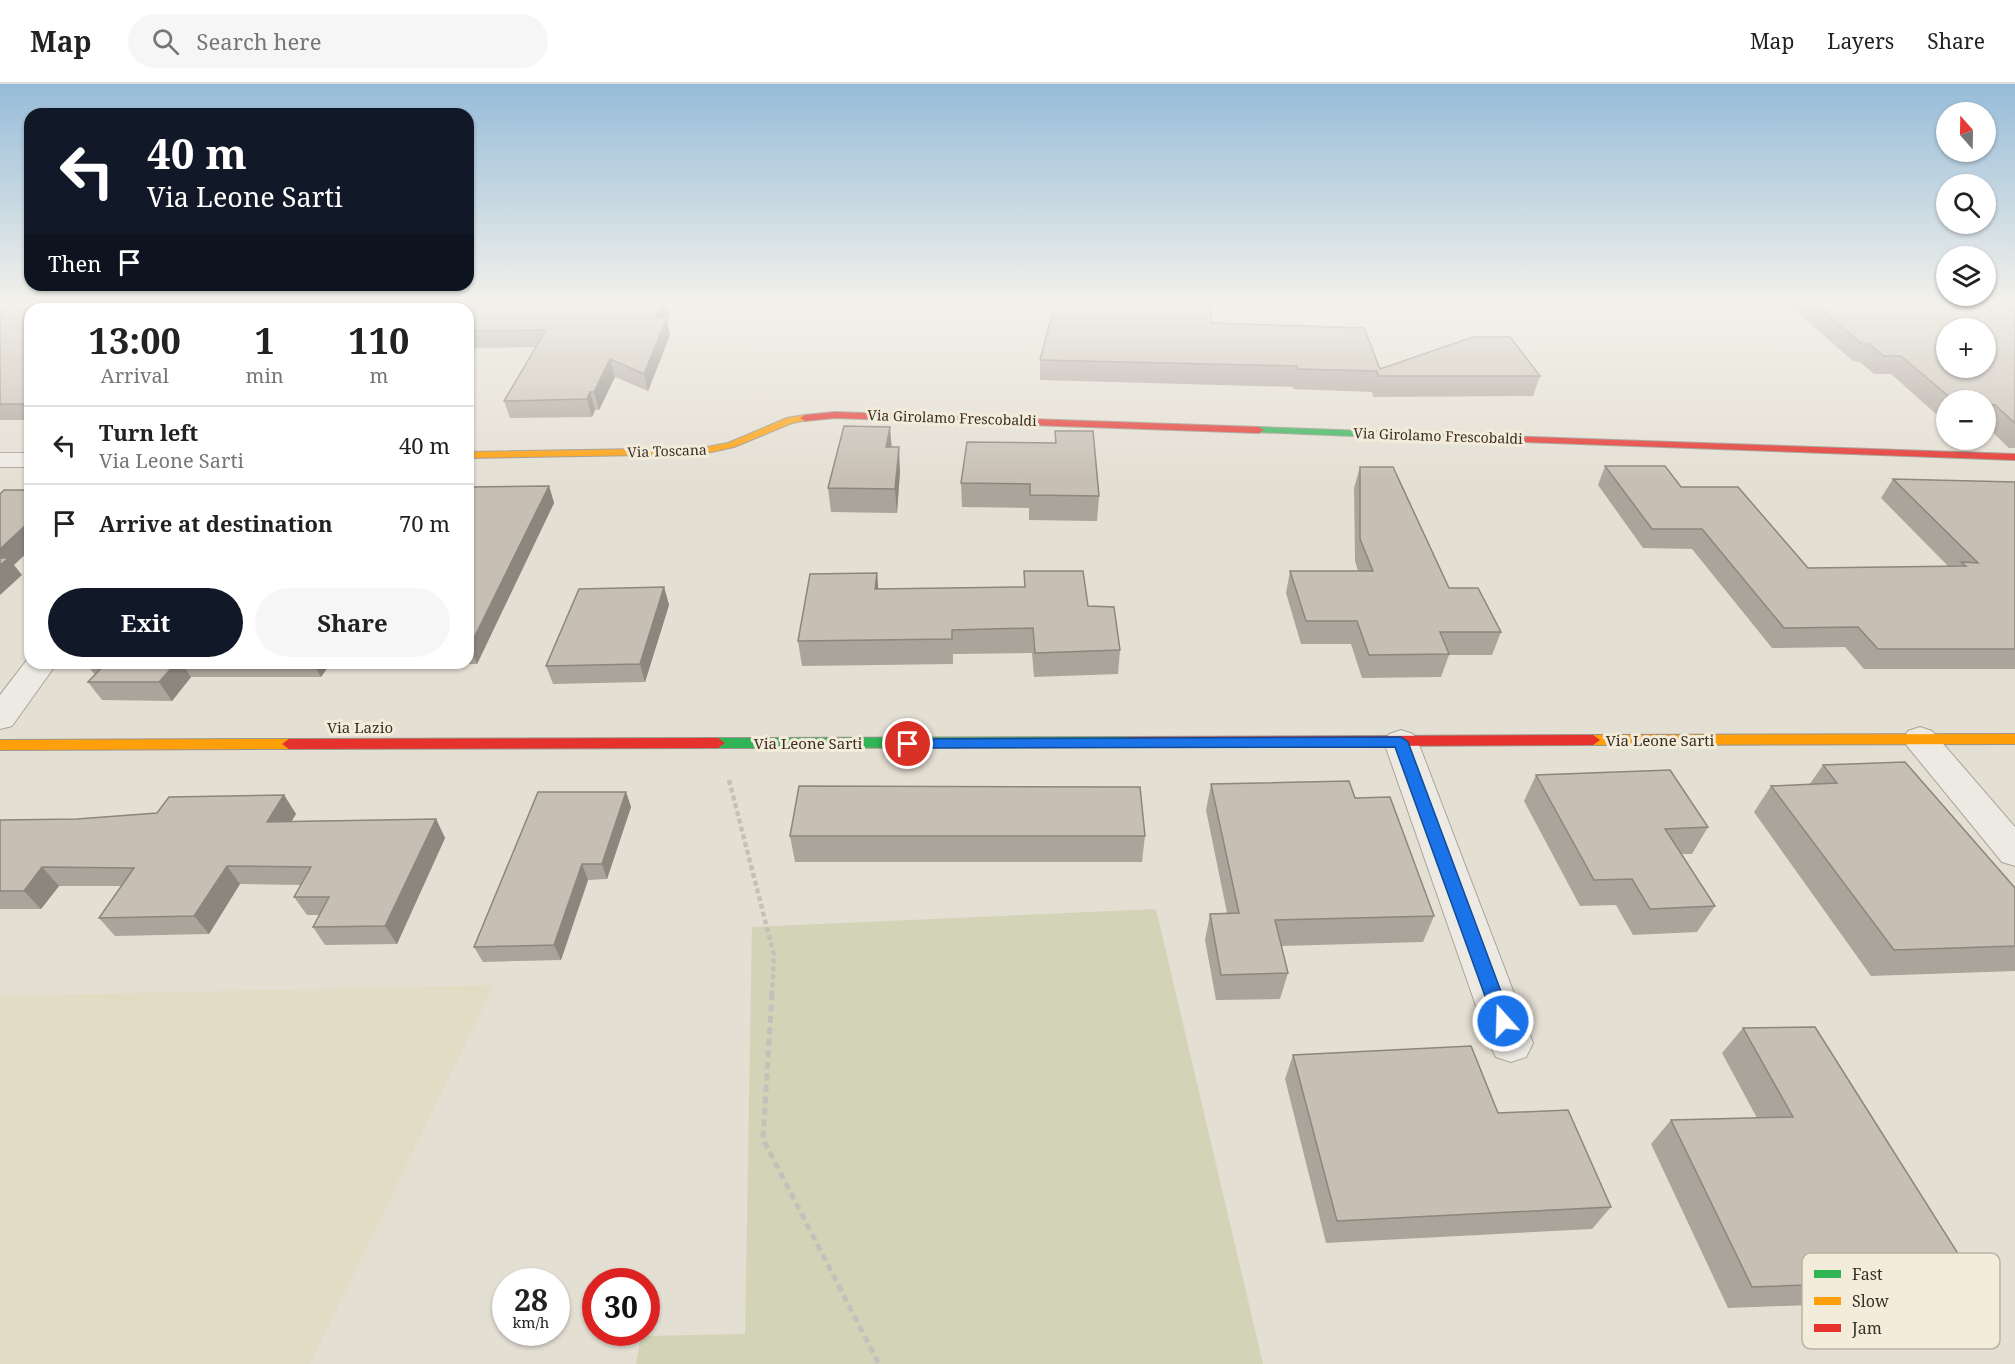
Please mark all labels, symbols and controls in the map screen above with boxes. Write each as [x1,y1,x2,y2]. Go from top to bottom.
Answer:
search box [128,14,548,68]
text: Map [30,22,92,60]
icon: search [149,25,182,58]
text: Search here [197,26,321,56]
text: Map [1750,27,1794,55]
text: Layers [1827,27,1894,55]
text: Share [1927,27,1985,55]
north arrow [1936,102,1996,162]
map controls [1936,102,1996,450]
text: 40 m [147,124,247,181]
icon: left [48,132,126,210]
button: search [1936,174,1996,234]
text: Via Leone Sarti [147,178,343,215]
icon: arrive [113,246,146,279]
button: layers [1936,246,1996,306]
text: Then [48,248,101,278]
text: 13:00 [89,316,181,365]
text: 1 [254,316,275,365]
text: 110 [348,316,409,365]
button: + [1936,318,1996,378]
text: Arrival [101,362,169,389]
text: min [246,362,284,389]
text: m [369,362,388,389]
button: − [1936,390,1996,450]
street label: Via Girolamo Frescobaldi [867,405,1037,430]
text: Turn left [99,417,198,447]
street label: Via Girolamo Frescobaldi [1353,423,1523,448]
icon: left [48,429,81,462]
text: 40 m [399,430,450,460]
street label: Via Toscana [627,440,707,461]
text: Via Leone Sarti [99,447,244,474]
icon: arrive [48,507,81,540]
text: Arrive at destination [99,508,333,538]
text: 70 m [399,508,450,538]
button: Exit [48,588,243,657]
button: Share [255,588,450,657]
street label: Via Lazio [327,717,393,737]
pin [882,718,933,769]
icon: arrive [891,727,924,760]
street label: Via Leone Sarti [1606,730,1715,750]
street label: Via Leone Sarti [754,733,863,753]
position arrow [1471,989,1535,1053]
legend [1802,1253,2000,1349]
text: Fast [1852,1263,1883,1285]
speed limit sign: 30 [582,1268,660,1346]
text: 28 [514,1279,548,1320]
text: Slow [1852,1290,1889,1312]
text: km/h [513,1312,549,1332]
text: Jam [1851,1317,1882,1339]

